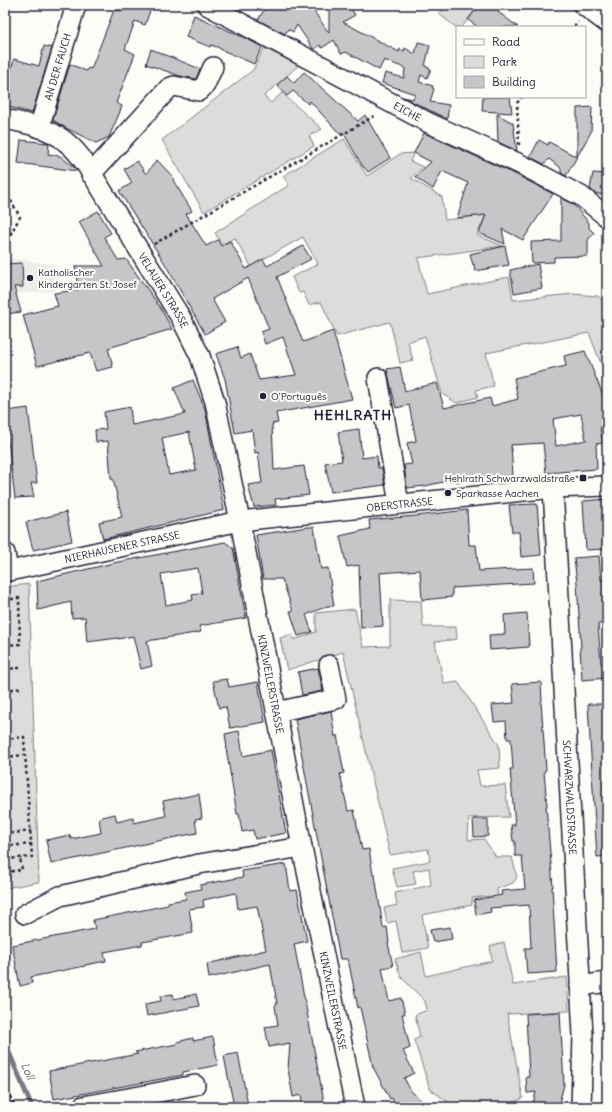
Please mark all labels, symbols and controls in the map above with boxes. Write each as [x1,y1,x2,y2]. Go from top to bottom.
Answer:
legend [456,26,586,98]
street label: AN DER FAUCH [42,32,74,102]
text: Road [492,34,520,49]
text: Park [492,54,517,69]
text: Building [492,74,536,89]
street label: EICHE [391,99,423,125]
street label: VELAUER STRASSE [135,250,191,331]
place label: Katholischer Kindergarten St. Josef [38,266,137,291]
marker: Katholischer Kindergarten St. Josef [25,273,35,283]
place label: O'Português [271,390,327,403]
marker: O'Português [258,391,268,401]
district label: HEHLRATH [314,406,392,424]
place label: Hehlrath Schwarzwaldstraße [444,472,575,485]
marker: Hehlrath Schwarzwaldstraße [578,473,588,483]
place label: Sparkasse Aachen [456,487,539,500]
marker: Sparkasse Aachen [443,488,453,498]
street label: OBERSTRASSE [366,495,434,515]
street label: NIERHAUSENER STRASSE [64,528,181,566]
street label: KINZWEILERSTRASSE [255,633,286,735]
street label: SCHWARZWALDSTRASSE [560,740,579,855]
street label: KINZWEILERSTRASSE [316,950,349,1052]
water label: Loll [18,1060,38,1083]

